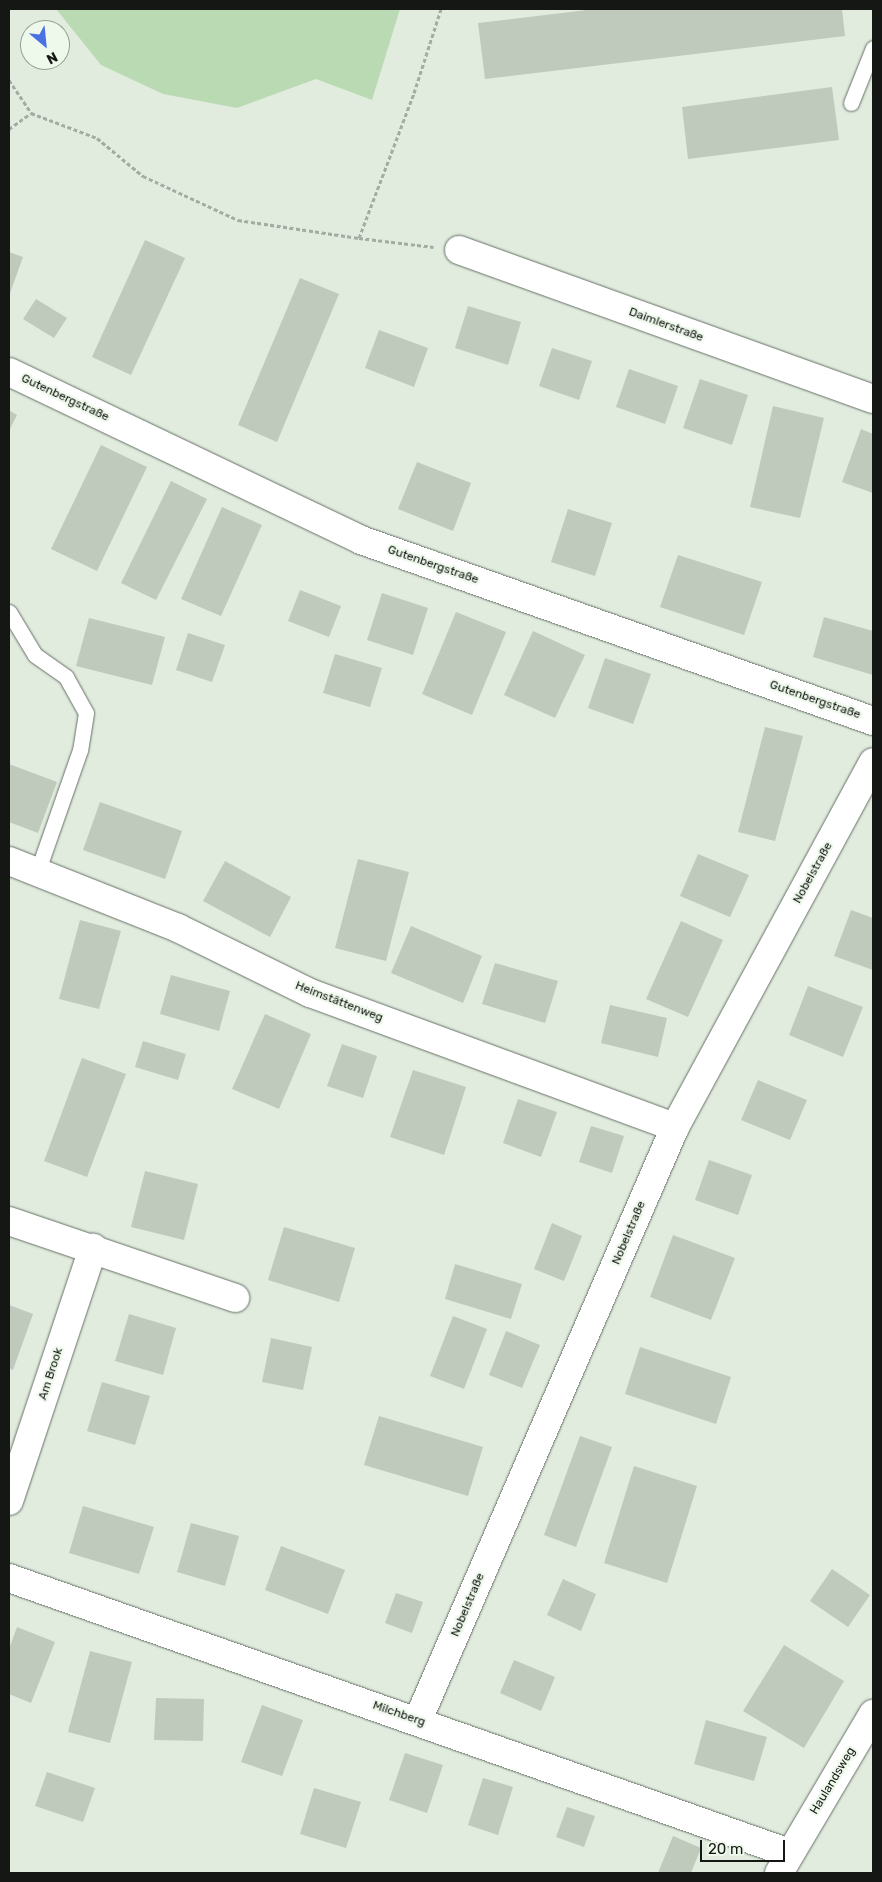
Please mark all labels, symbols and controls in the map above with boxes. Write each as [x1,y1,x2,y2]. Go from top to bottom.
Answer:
north arrow [20,20,70,70]
text: N [43,48,60,68]
street label: Daimlerstraße [627,305,705,345]
street label: Gutenbergstraße [19,371,111,425]
street label: Gutenbergstraße [386,543,480,587]
street label: Gutenbergstraße [768,678,862,722]
street label: Nobelstraße [790,840,836,906]
street label: Heimstättenweg [293,979,385,1025]
street label: Nobelstraße [609,1199,649,1267]
street label: Am Brook [36,1346,66,1402]
street label: Nobelstraße [448,1571,488,1639]
street label: Milchberg [371,1698,427,1730]
street label: Haulandsweg [807,1745,859,1817]
scale bar [702,1830,787,1862]
text: 20 m [708,1840,743,1858]

